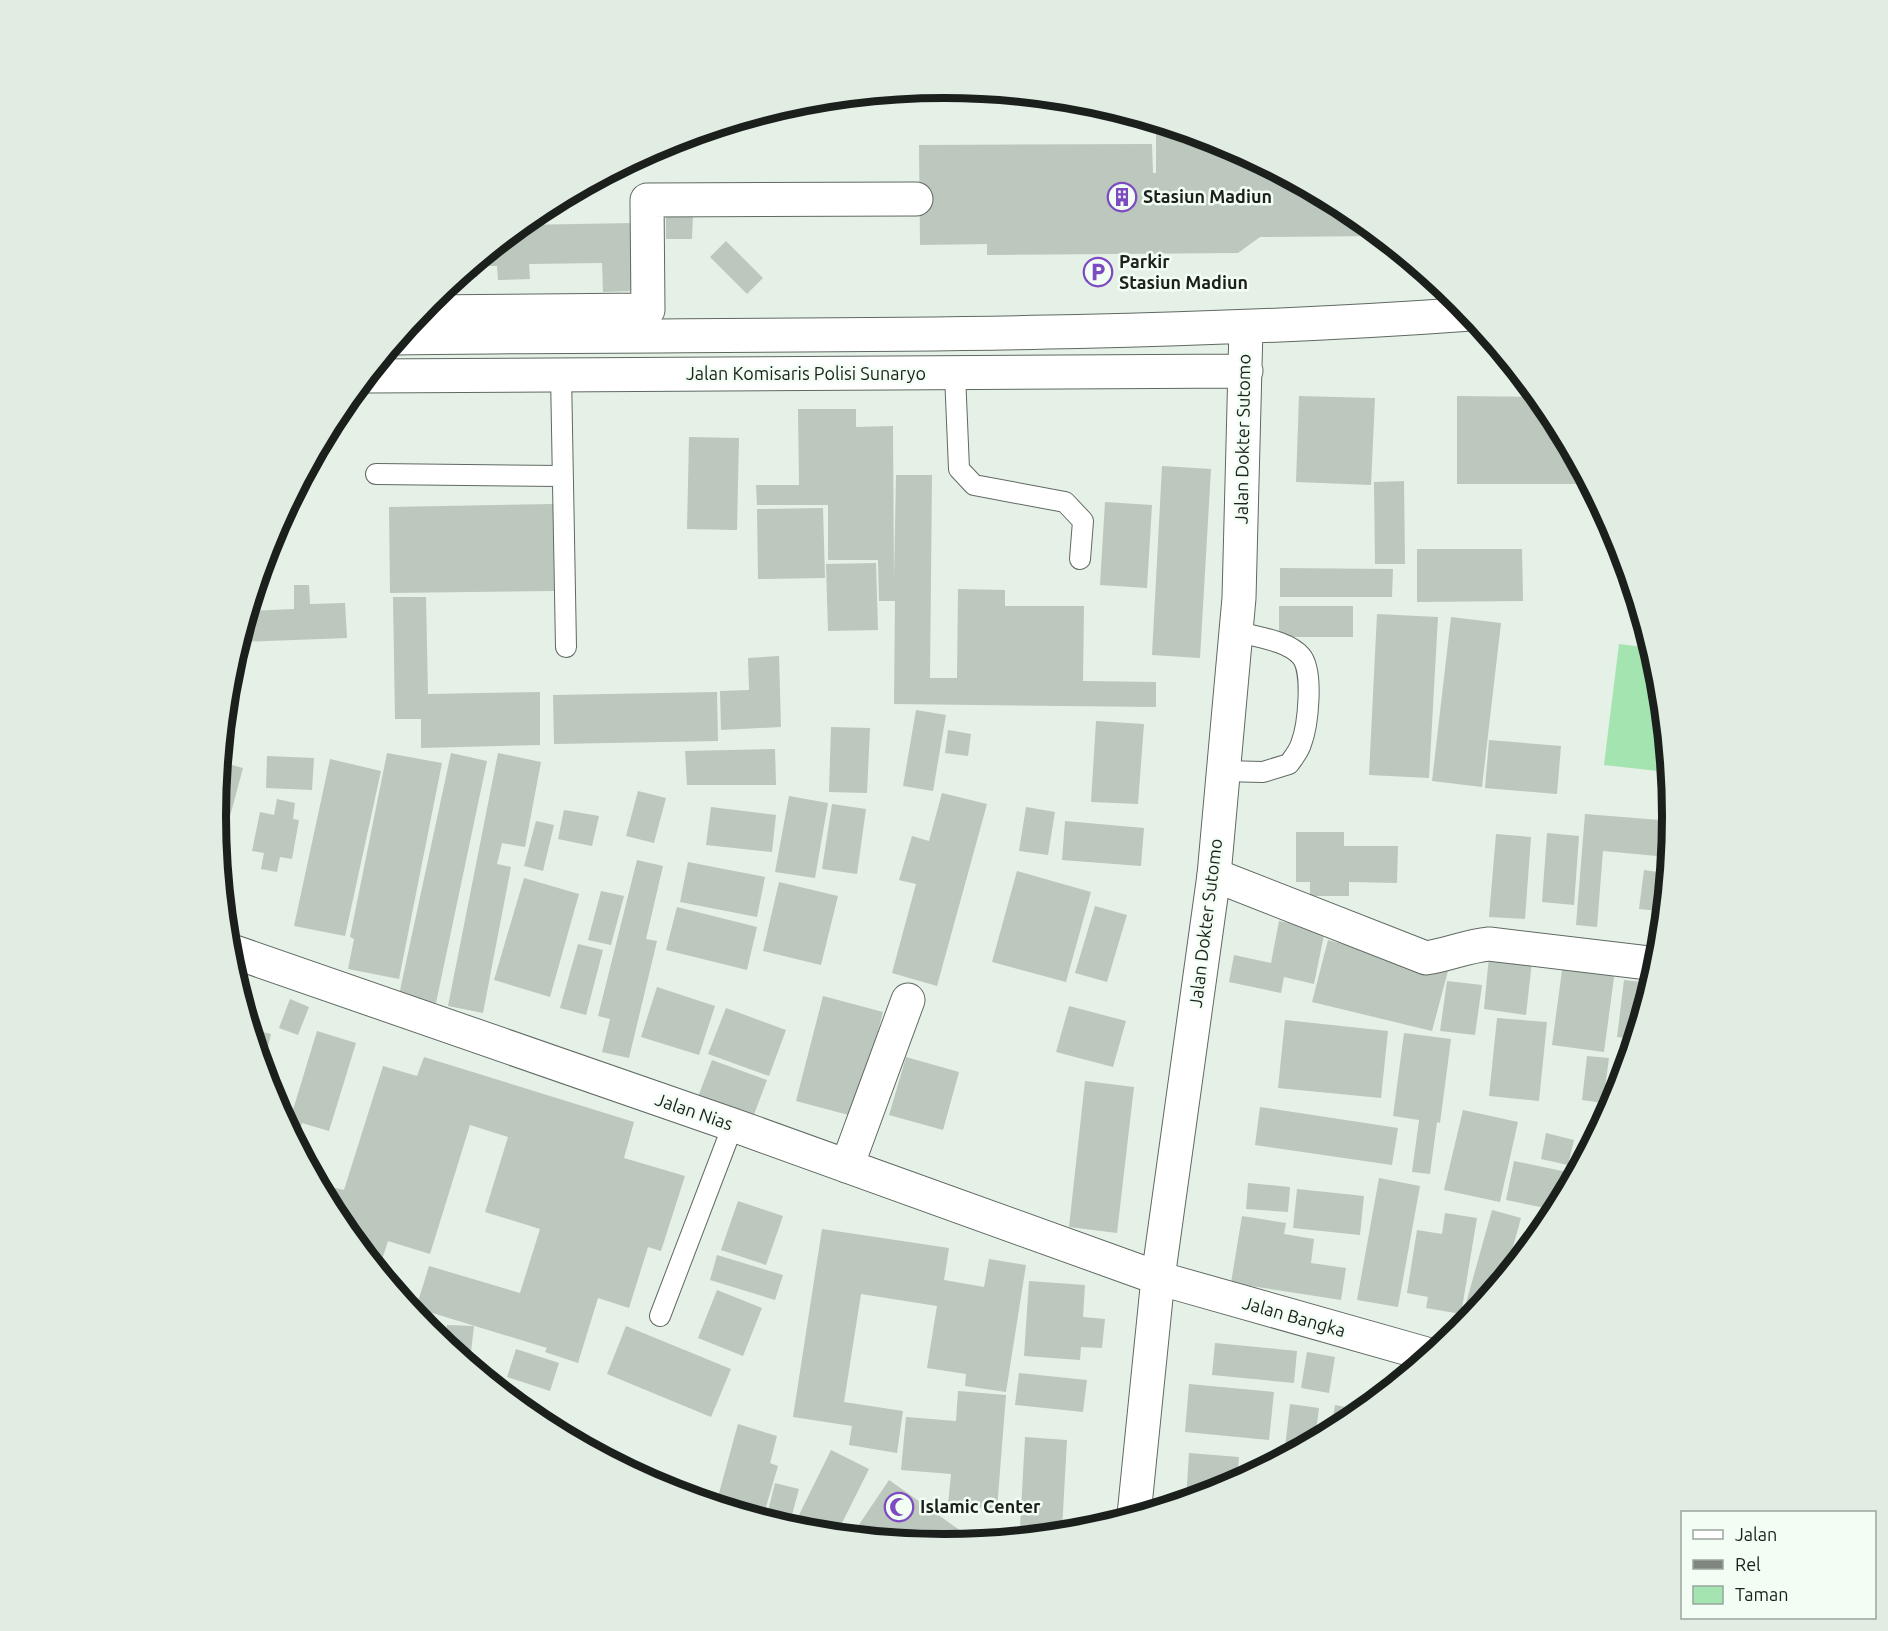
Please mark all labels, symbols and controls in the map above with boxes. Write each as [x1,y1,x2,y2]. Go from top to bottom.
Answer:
building icon: Stasiun Madiun [1106,181,1138,213]
place label: Stasiun Madiun [1143,186,1272,206]
place label: Parkir Stasiun Madiun [1119,251,1248,292]
parking icon: Parkir Stasiun Madiun [1082,256,1114,288]
street label: Jalan Dokter Sutomo [1231,354,1253,524]
street label: Jalan Komisaris Polisi Sunaryo [686,363,926,383]
street label: Jalan Dokter Sutomo [1185,837,1225,1009]
street label: Jalan Nias [653,1088,736,1134]
street label: Jalan Bangka [1240,1292,1348,1340]
mosque icon: Islamic Center [883,1491,915,1523]
place label: Islamic Center [920,1496,1041,1516]
legend [1681,1511,1876,1619]
text: Jalan [1735,1524,1777,1544]
text: Rel [1735,1554,1761,1574]
text: Taman [1735,1584,1789,1604]

